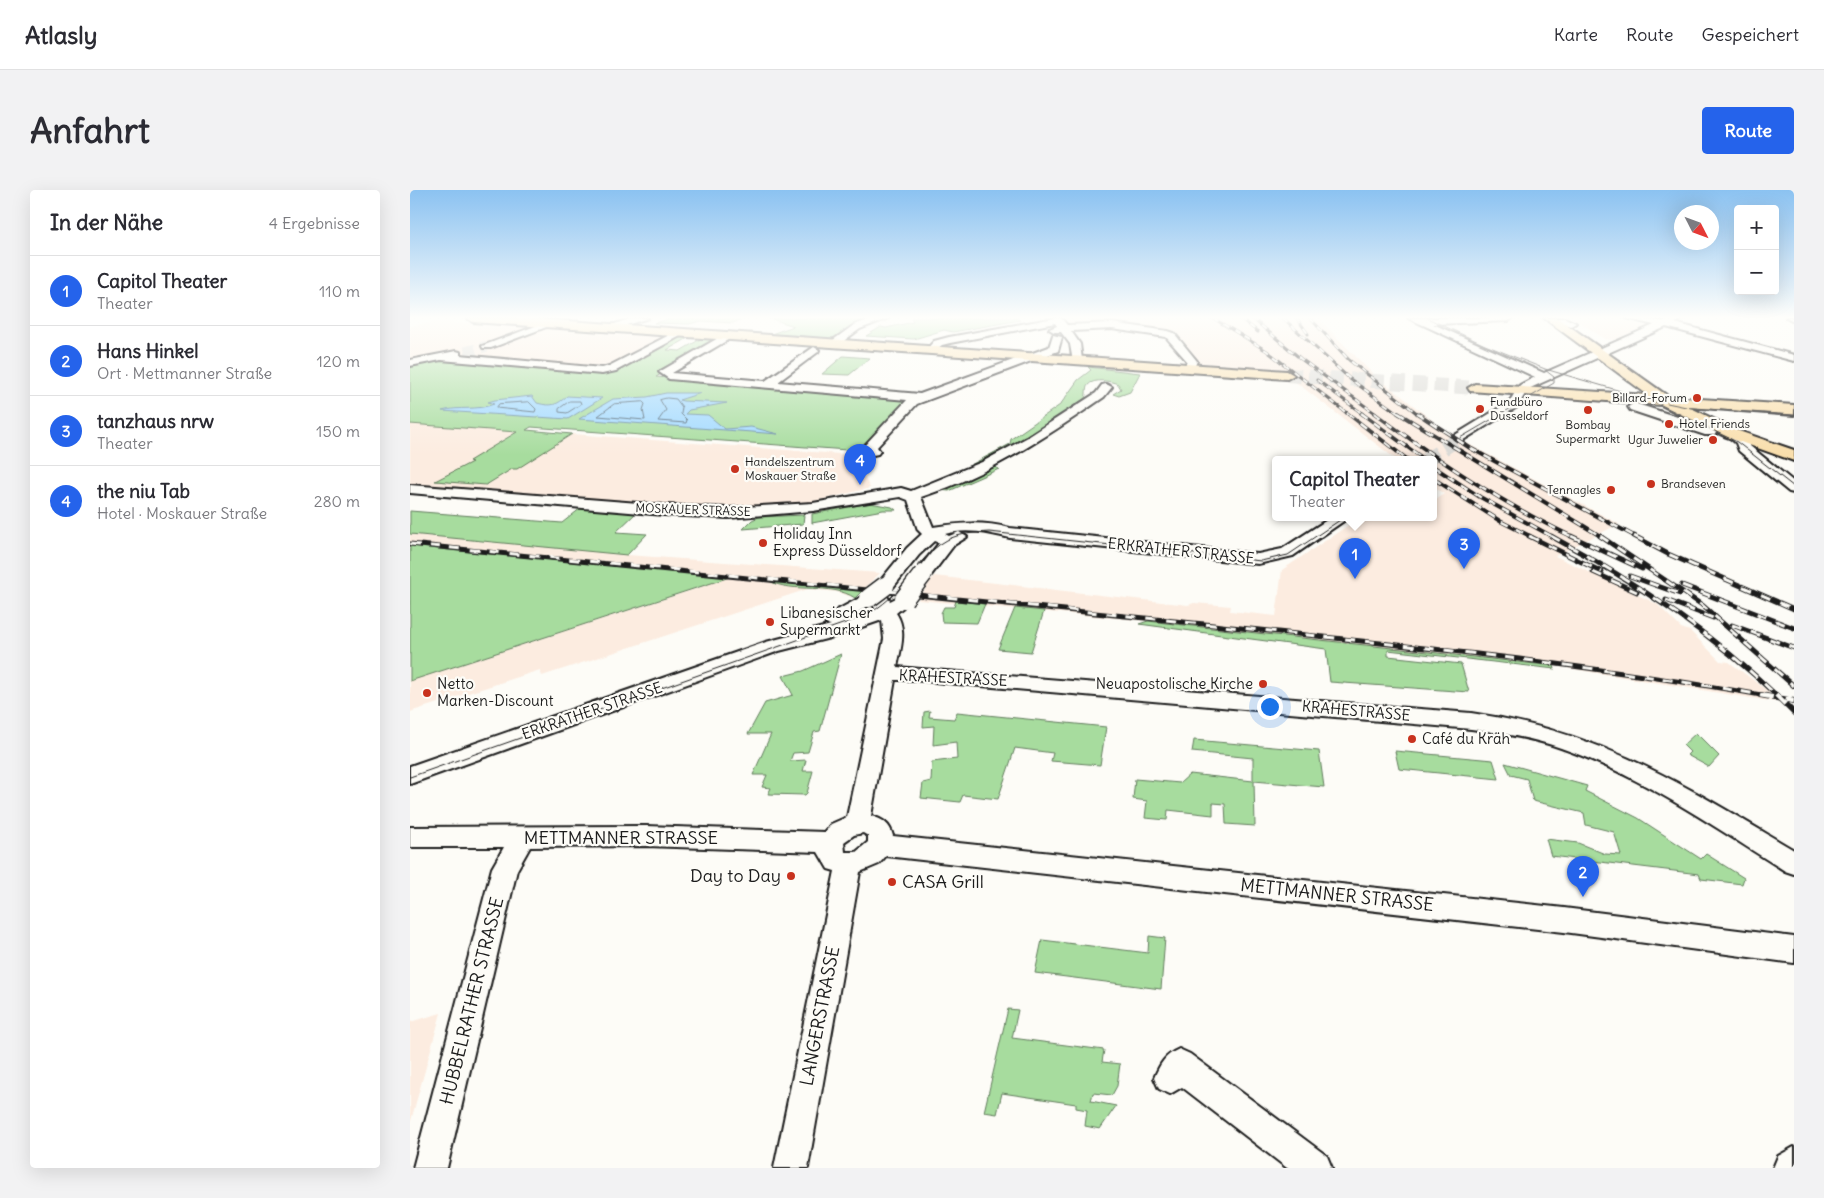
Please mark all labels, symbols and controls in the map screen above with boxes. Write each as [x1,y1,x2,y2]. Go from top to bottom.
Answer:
text: Atlasly [25,20,97,50]
text: Karte [1554,23,1598,46]
text: Route [1626,23,1673,46]
text: Gespeichert [1701,23,1799,46]
button: Route [1702,107,1794,154]
text: Anfahrt [30,108,150,152]
north arrow [1674,205,1719,250]
map controls [1734,205,1779,295]
button: + [1734,205,1779,250]
text: In der Nähe [50,209,163,236]
text: 4 Ergebnisse [269,213,360,233]
button: − [1734,250,1779,295]
text: Capitol Theater [97,269,227,293]
text: 1 [63,281,69,301]
text: 110 m [319,281,360,301]
text: Theater [97,293,153,313]
text: Hans Hinkel [97,339,199,363]
text: 2 [62,351,70,371]
text: 120 m [317,351,360,371]
text: Ort · Mettmanner Straße [97,363,272,383]
place label: Billard-Forum [1612,390,1687,405]
marker: Billard-Forum [1691,392,1703,404]
place label: Fundbüro Düsseldorf [1490,394,1549,423]
marker: Fundbüro Düsseldorf [1474,403,1486,415]
marker: Bombay Supermarkt [1582,404,1594,416]
text: tanzhaus nrw [97,409,214,433]
place label: Hotel Friends [1679,416,1750,431]
place label: Bombay Supermarkt [1556,417,1620,446]
marker: Hotel Friends [1663,418,1675,430]
text: 3 [61,421,71,441]
text: 150 m [316,421,360,441]
place label: Ugur Juwelier [1628,432,1703,447]
text: Theater [97,433,153,453]
marker: Ugur Juwelier [1707,434,1719,446]
pin: 4 [844,444,876,485]
place label: Handelszentrum Moskauer Straße [745,454,836,483]
popup [1272,456,1437,521]
marker: Handelszentrum Moskauer Straße [729,463,741,475]
text: Capitol Theater [1289,467,1420,491]
place label: Brandseven [1661,476,1726,491]
marker: Brandseven [1645,478,1657,490]
text: the niu Tab [97,479,190,503]
place label: Tennagles [1547,482,1601,497]
marker: Tennagles [1605,484,1617,496]
text: 4 [61,491,71,511]
text: 280 m [314,491,360,511]
text: Theater [1289,491,1345,511]
street label: MOSKAUER STRASSE [635,500,751,519]
text: Hotel · Moskauer Straße [97,503,267,523]
place label: Holiday Inn Express Düsseldorf [773,524,902,560]
pin: 3 [1448,528,1480,569]
street label: ERKRATHER STRASSE [1107,533,1256,568]
marker: Holiday Inn Express Düsseldorf [757,537,769,549]
pin: 1 [1339,538,1371,579]
place label: Libanesischer Supermarkt [780,603,873,639]
marker: Libanesischer Supermarkt [764,616,776,628]
street label: KRAHESTRASSE [898,665,1008,690]
place label: Netto Marken-Discount [437,674,553,710]
place label: Neuapostolische Kirche [1096,674,1253,693]
street label: ERKRATHER STRASSE [519,677,665,744]
marker: Neuapostolische Kirche [1257,678,1269,690]
marker: Netto Marken-Discount [421,687,433,699]
your location [1257,694,1283,720]
street label: KRAHESTRASSE [1301,696,1411,725]
place label: Café du Kräh [1422,729,1510,748]
marker: Café du Kräh [1406,733,1418,745]
street label: METTMANNER STRASSE [524,826,718,849]
pin: 2 [1567,856,1599,897]
place label: Day to Day [690,864,781,887]
marker: Day to Day [785,870,797,882]
place label: CASA Grill [902,870,984,893]
street label: METTMANNER STRASSE [1239,873,1435,916]
marker: CASA Grill [886,876,898,888]
street label: HUBBELRATHER STRASSE [435,895,508,1107]
street label: LANGERSTRASSE [795,944,844,1088]

